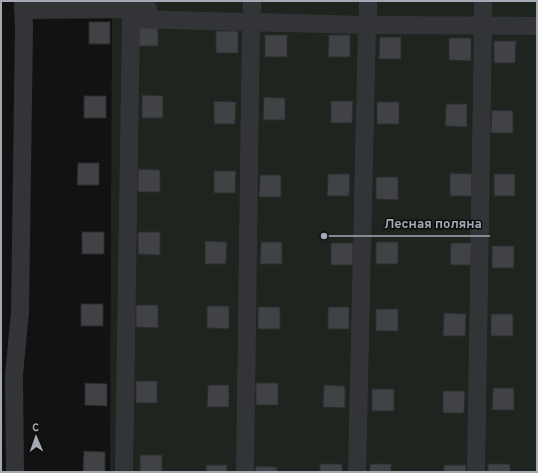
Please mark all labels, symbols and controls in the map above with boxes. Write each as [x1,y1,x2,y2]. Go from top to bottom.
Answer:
callout: Лесная поляна [376,211,490,236]
text: Лесная поляна [384,217,482,233]
north arrow [16,417,56,457]
text: С [32,421,39,435]

